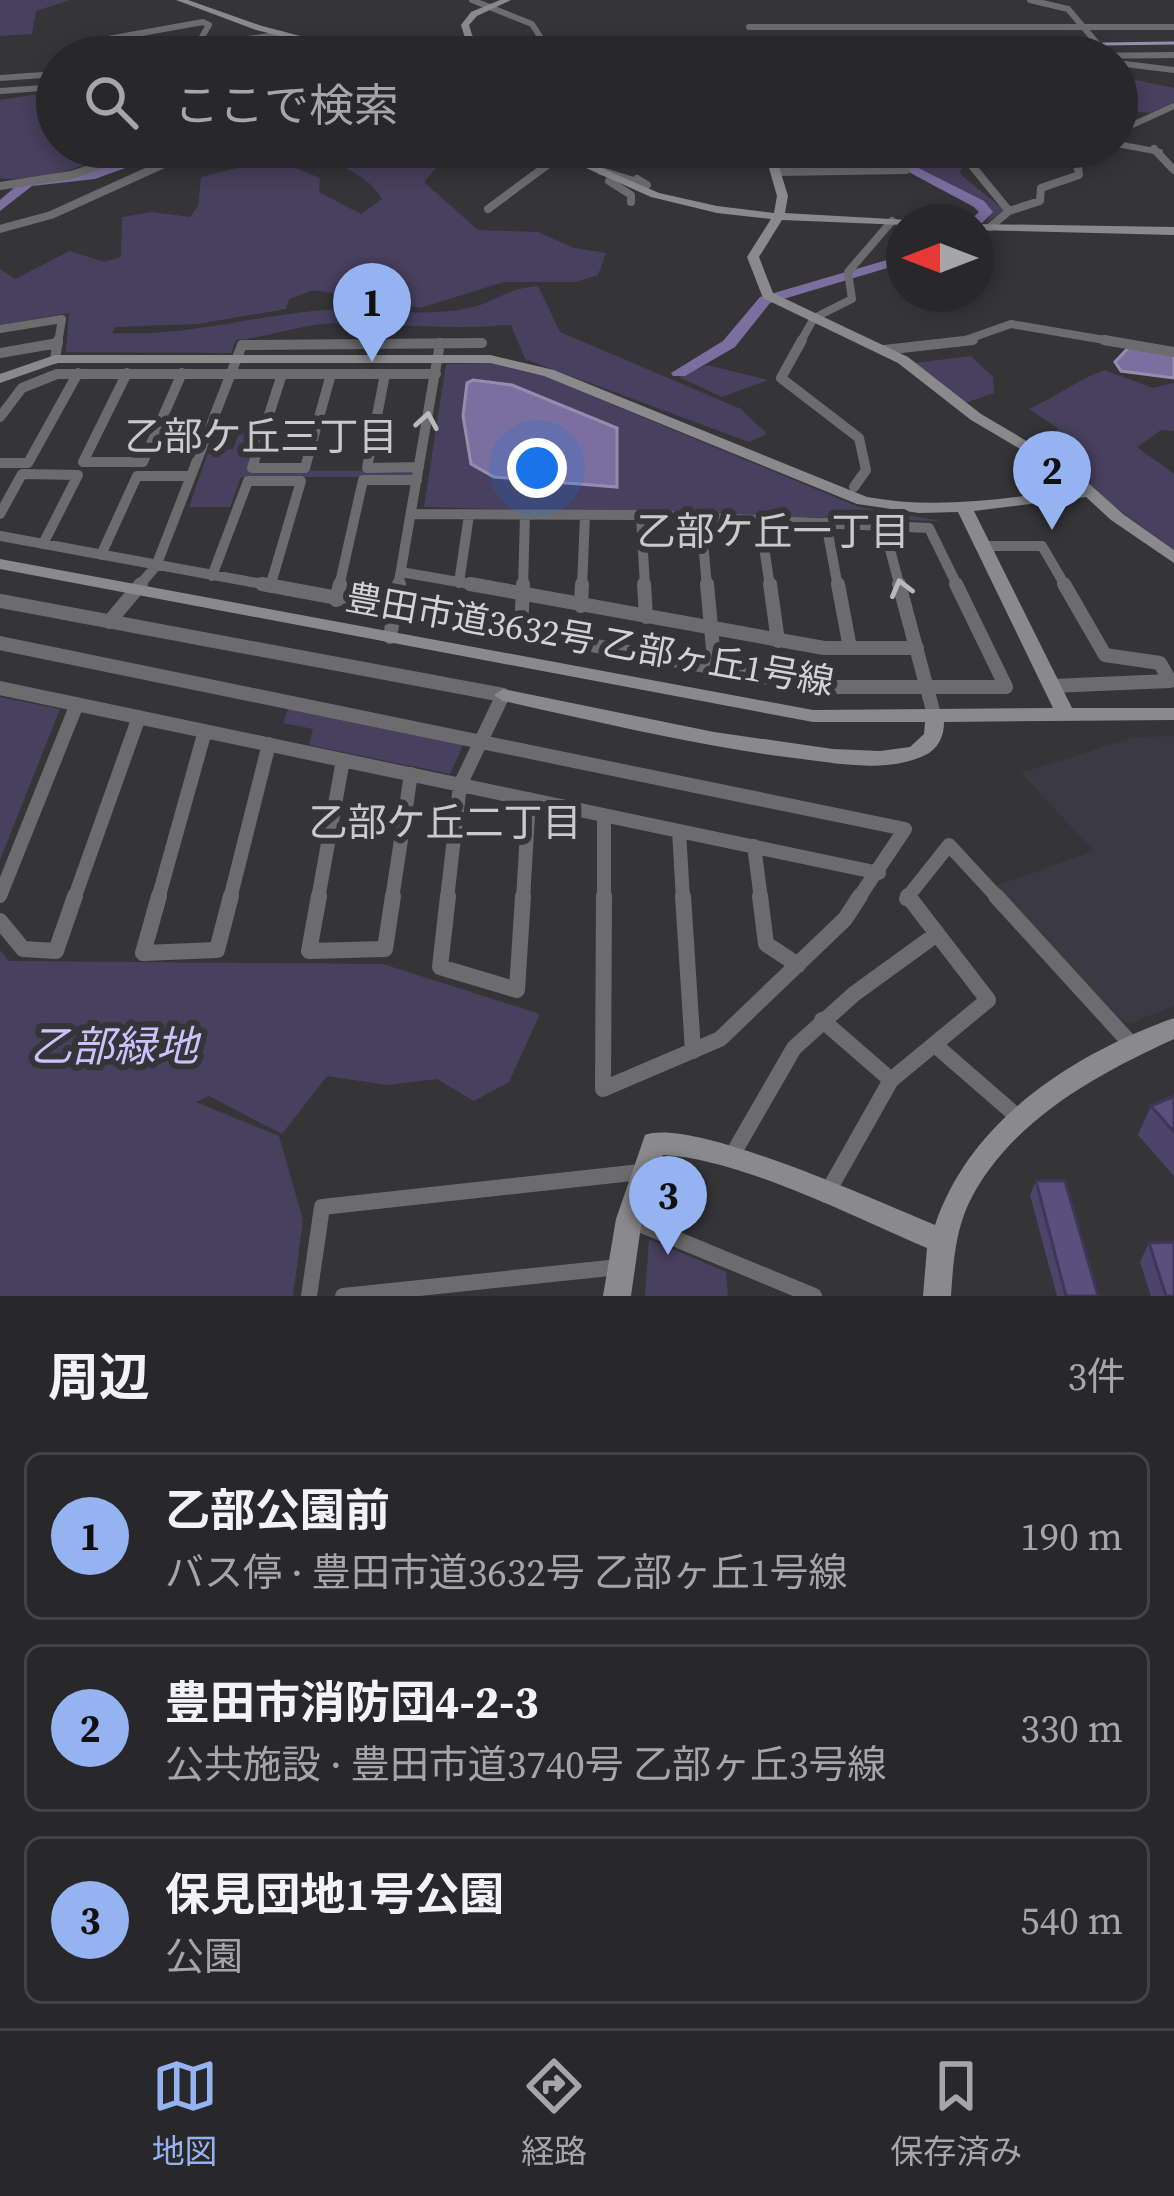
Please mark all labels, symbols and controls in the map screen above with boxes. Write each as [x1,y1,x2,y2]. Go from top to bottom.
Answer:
search box [36,36,1138,168]
icon: search [78,69,144,135]
text: ここで検索 [174,74,399,136]
north arrow [886,204,994,312]
pin: 1 [333,263,411,362]
district label: 乙部ケ丘三丁目 [124,410,398,463]
one-way arrow [414,411,439,431]
pin: 2 [1013,431,1091,530]
your location [507,438,567,498]
district label: 乙部ケ丘一丁目 [636,505,910,558]
street label: 豊田市道3632号 乙部ヶ丘1号線 [342,572,838,707]
one-way arrow [890,578,915,598]
district label: 乙部ケ丘二丁目 [308,796,582,849]
park label: 乙部緑地 [30,1017,202,1075]
pin: 3 [629,1156,707,1255]
text: 周辺 [48,1342,150,1412]
text: 3件 [1067,1350,1126,1403]
text: 乙部公園前 [165,1479,390,1541]
text: 1 [79,1510,101,1563]
text: 190 m [1020,1510,1123,1563]
text: バス停 · 豊田市道3632号 乙部ヶ丘1号線 [165,1546,847,1599]
text: 豊田市消防団4-2-3 [165,1671,539,1733]
text: 2 [79,1702,101,1755]
text: 330 m [1020,1702,1123,1755]
text: 公共施設 · 豊田市道3740号 乙部ヶ丘3号線 [165,1738,886,1791]
text: 保見団地1号公園 [165,1863,504,1925]
text: 3 [79,1894,101,1947]
text: 540 m [1020,1894,1123,1947]
text: 公園 [165,1930,243,1983]
tab: 地図 [152,2053,218,2174]
tab: 経路 [521,2053,587,2174]
tab: 保存済み [890,2053,1022,2174]

